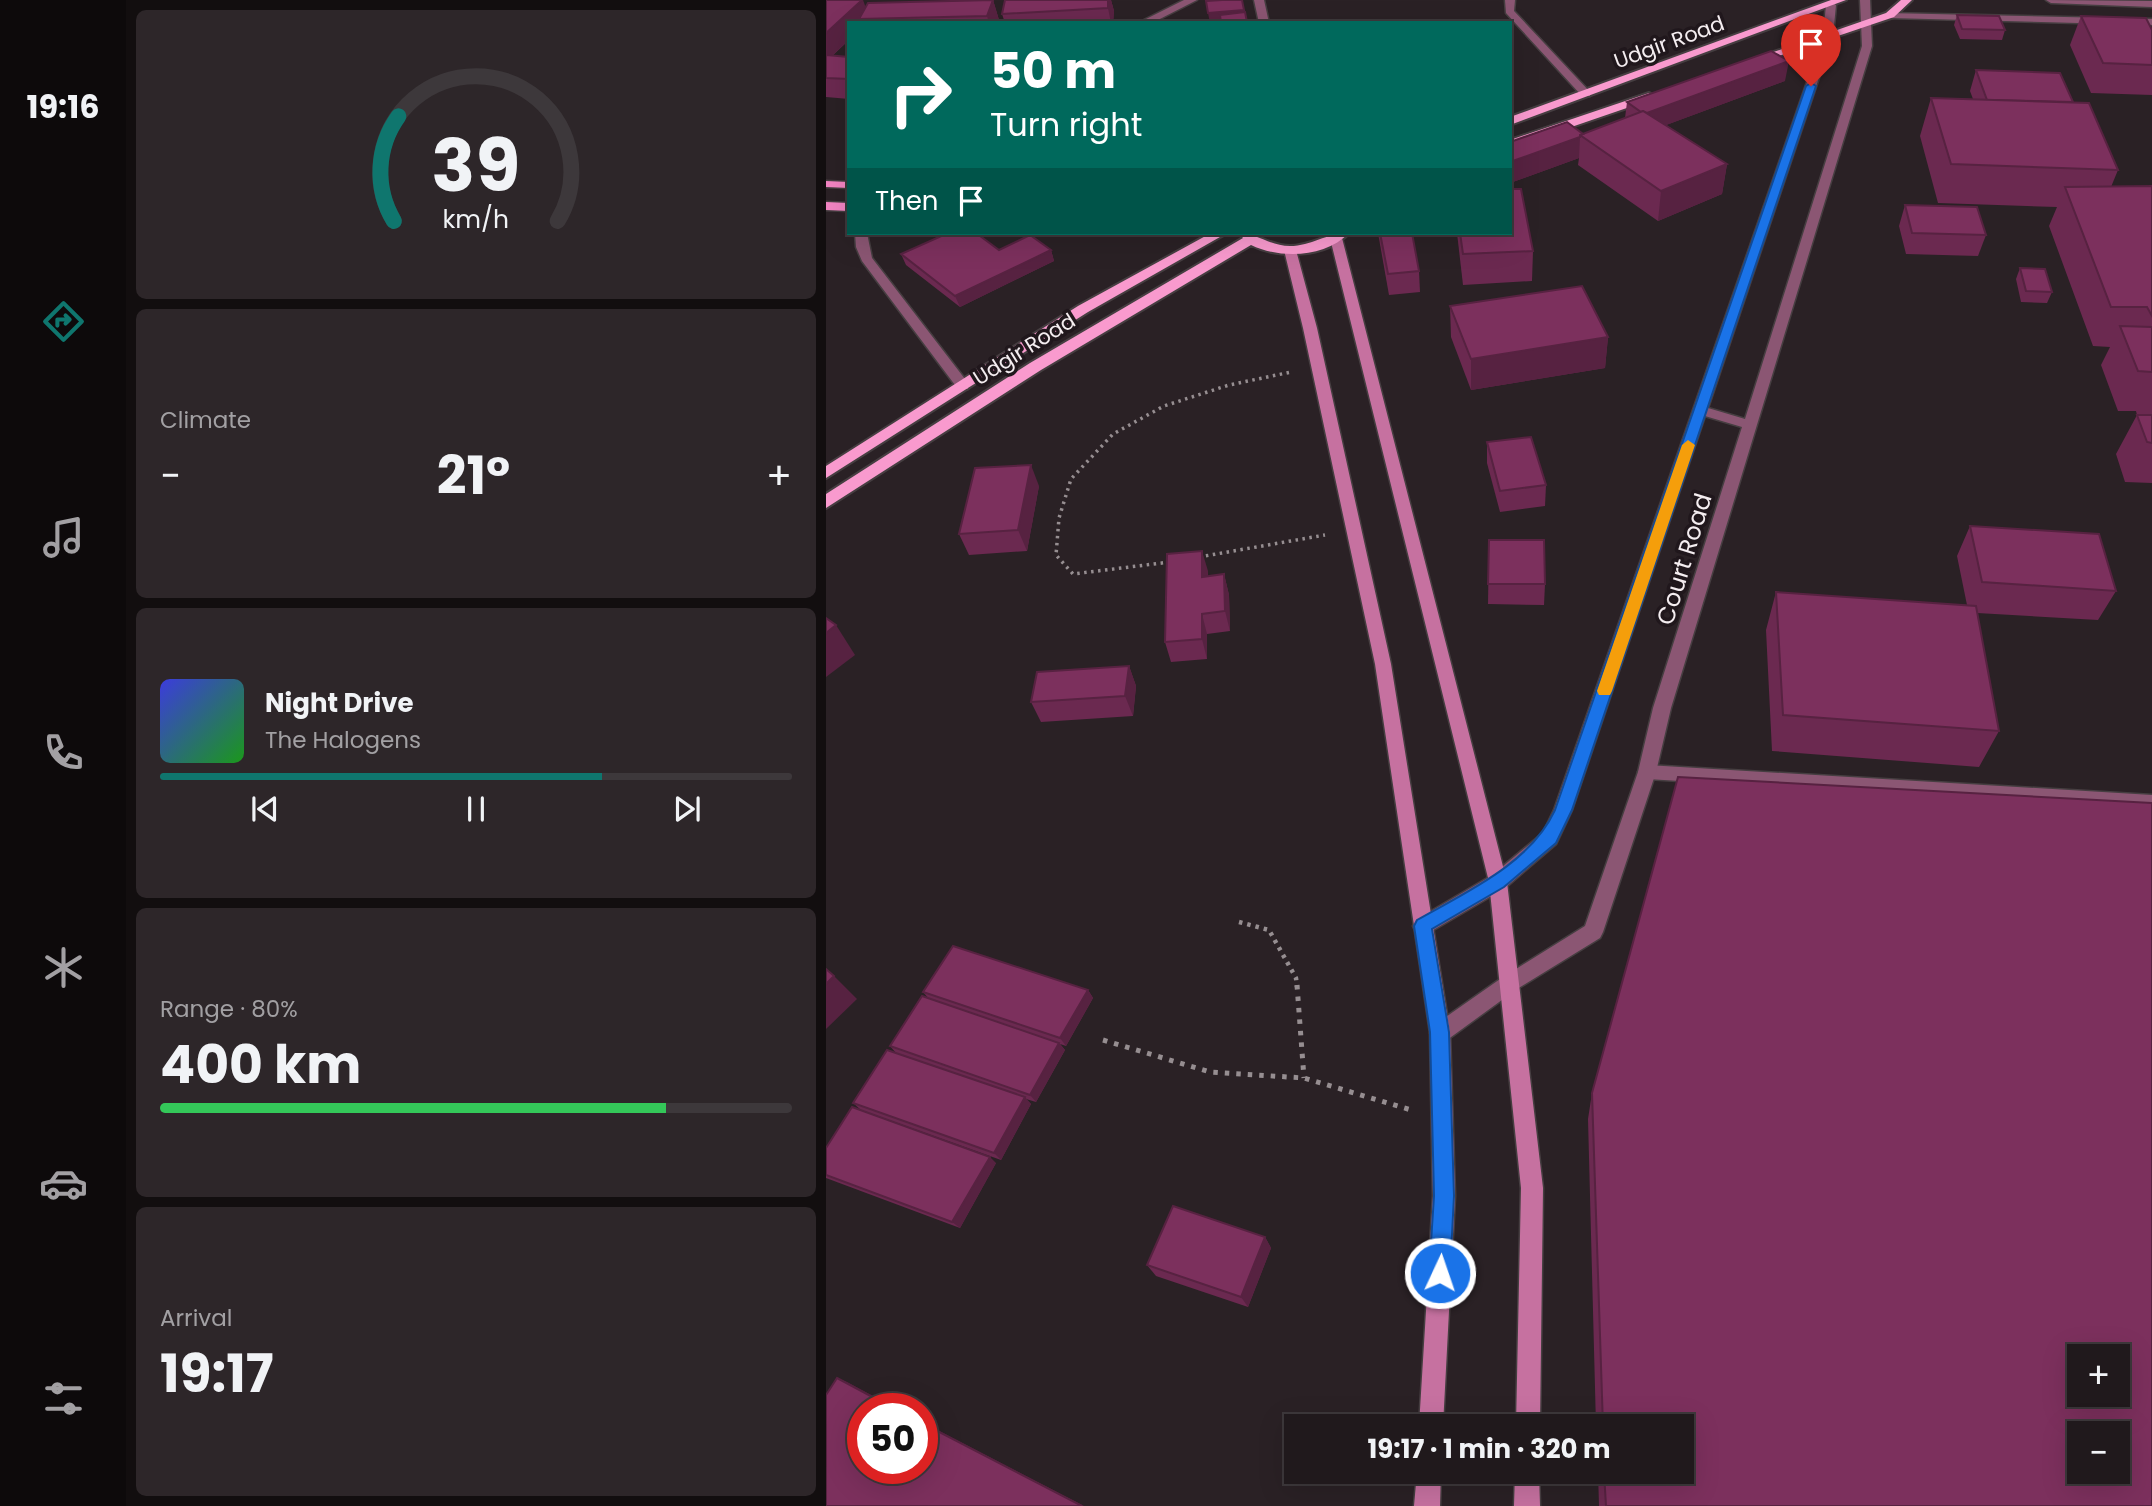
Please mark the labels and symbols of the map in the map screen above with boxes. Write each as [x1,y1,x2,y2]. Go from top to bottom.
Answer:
street label: Udgir Road [1610,9,1728,75]
pin [1781,14,1841,86]
street label: Udgir Road [967,306,1081,392]
street label: Court Road [1648,489,1720,629]
position arrow [1403,1236,1477,1310]
speed limit sign: 50 [847,1393,938,1484]

